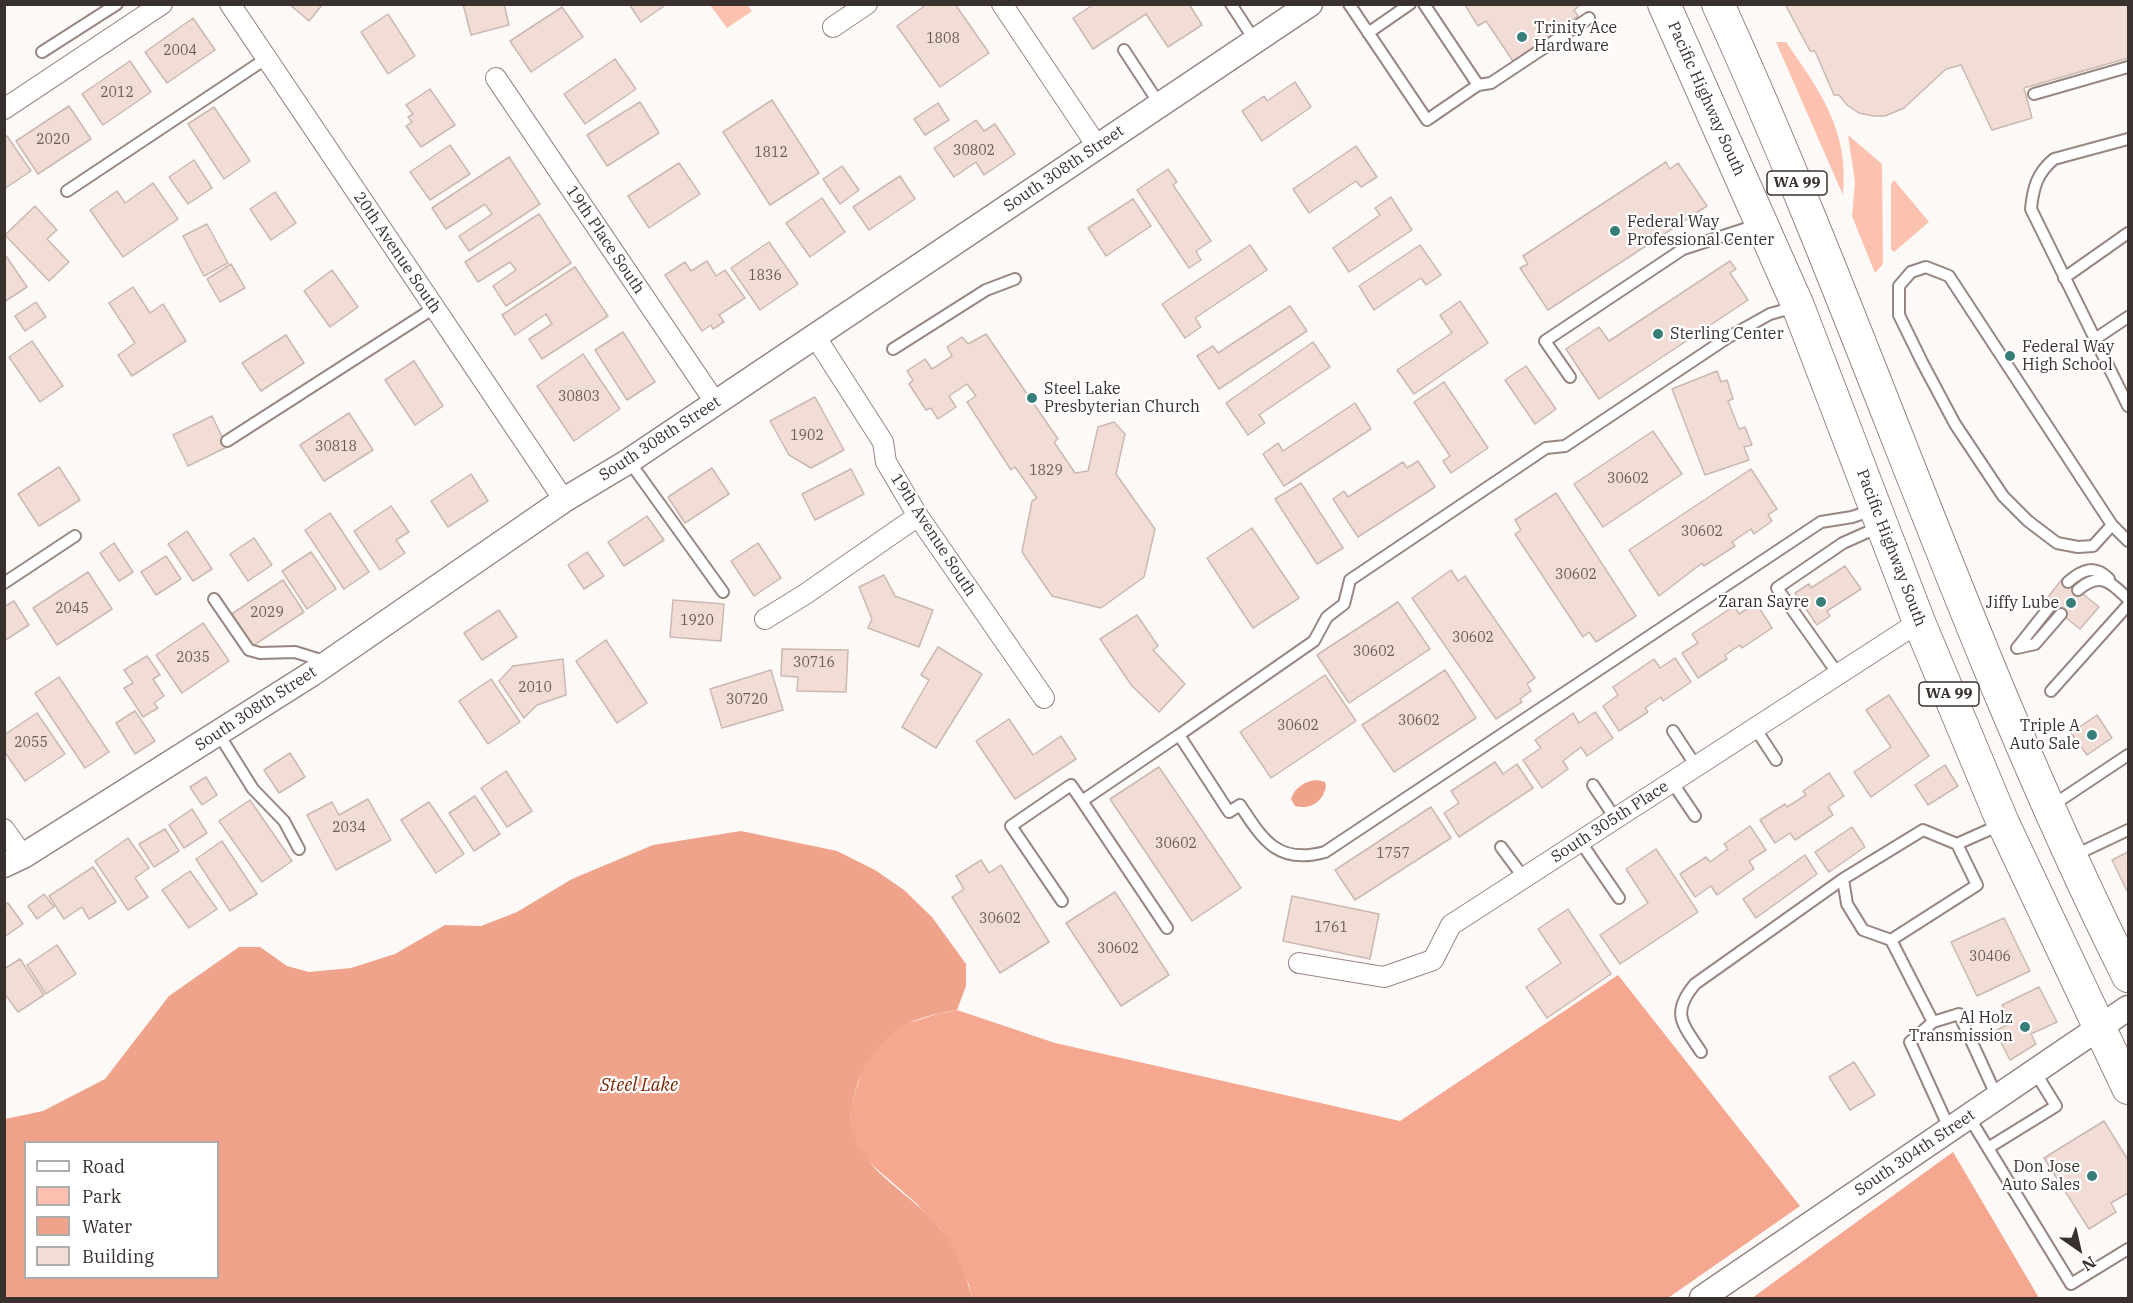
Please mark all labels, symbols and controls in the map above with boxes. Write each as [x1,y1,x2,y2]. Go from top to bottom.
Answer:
place label: Trinity Ace Hardware [1534,18,1617,56]
street label: Pacific Highway South [1663,19,1749,179]
marker: Trinity Ace Hardware [1515,30,1529,44]
house number: 1808 [926,31,960,47]
house number: 2004 [163,43,197,59]
house number: 2012 [100,85,134,101]
street label: South 308th Street [1000,122,1128,216]
house number: 2020 [36,132,70,148]
house number: 30802 [953,143,995,159]
house number: 1812 [754,145,788,161]
road number: WA 99 [1767,171,1827,195]
street label: 19th Place South [562,182,648,298]
street label: 20th Avenue South [349,189,445,317]
place label: Federal Way Professional Center [1627,212,1774,250]
marker: Federal Way Professional Center [1608,224,1622,238]
house number: 1836 [748,268,782,284]
place label: Sterling Center [1670,324,1784,344]
marker: Sterling Center [1651,327,1665,341]
place label: Federal Way High School [2022,337,2114,375]
marker: Federal Way High School [2003,349,2017,363]
place label: Steel Lake Presbyterian Church [1044,379,1200,417]
house number: 30803 [558,389,600,405]
marker: Steel Lake Presbyterian Church [1025,391,1039,405]
street label: South 308th Street [596,393,724,485]
house number: 1902 [790,428,824,444]
house number: 30818 [315,439,357,455]
house number: 1829 [1029,463,1063,479]
street label: Pacific Highway South [1852,467,1930,629]
street label: 19th Avenue South [886,470,980,600]
house number: 30602 [1607,471,1649,487]
house number: 30602 [1681,524,1723,540]
house number: 30602 [1555,567,1597,583]
place label: Zaran Sayre [1718,592,1809,612]
place label: Jiffy Lube [1986,593,2059,613]
marker: Zaran Sayre [1814,595,1828,609]
marker: Jiffy Lube [2064,596,2078,610]
house number: 2045 [55,601,89,617]
house number: 2029 [250,605,284,621]
house number: 1920 [680,613,714,629]
house number: 30602 [1452,630,1494,646]
house number: 30602 [1353,644,1395,660]
house number: 2035 [176,650,210,666]
house number: 30716 [793,655,835,671]
street label: South 308th Street [192,663,320,755]
house number: 2010 [518,680,552,696]
road number: WA 99 [1919,682,1979,706]
house number: 30720 [726,692,768,708]
house number: 30602 [1398,713,1440,729]
place label: Triple A Auto Sale [2010,716,2080,754]
house number: 30602 [1277,718,1319,734]
marker: Triple A Auto Sale [2085,728,2099,742]
house number: 2055 [14,735,48,751]
street label: South 305th Place [1548,777,1672,867]
house number: 2034 [332,820,366,836]
house number: 30602 [1155,836,1197,852]
house number: 1757 [1376,846,1410,862]
house number: 30602 [979,911,1021,927]
house number: 1761 [1314,920,1348,936]
house number: 30602 [1097,941,1139,957]
house number: 30406 [1969,949,2011,965]
place label: Al Holz Transmission [1909,1008,2013,1046]
marker: Al Holz Transmission [2018,1020,2032,1034]
water label: Steel Lake [600,1075,678,1097]
street label: South 304th Street [1851,1106,1979,1200]
legend [24,1141,219,1279]
text: Road [82,1155,125,1178]
place label: Don Jose Auto Sales [2002,1157,2080,1195]
marker: Don Jose Auto Sales [2085,1169,2099,1183]
text: Park [82,1185,121,1208]
text: Water [82,1215,132,1238]
north arrow [2049,1219,2109,1279]
text: Building [82,1245,154,1268]
text: N [2078,1252,2100,1276]

